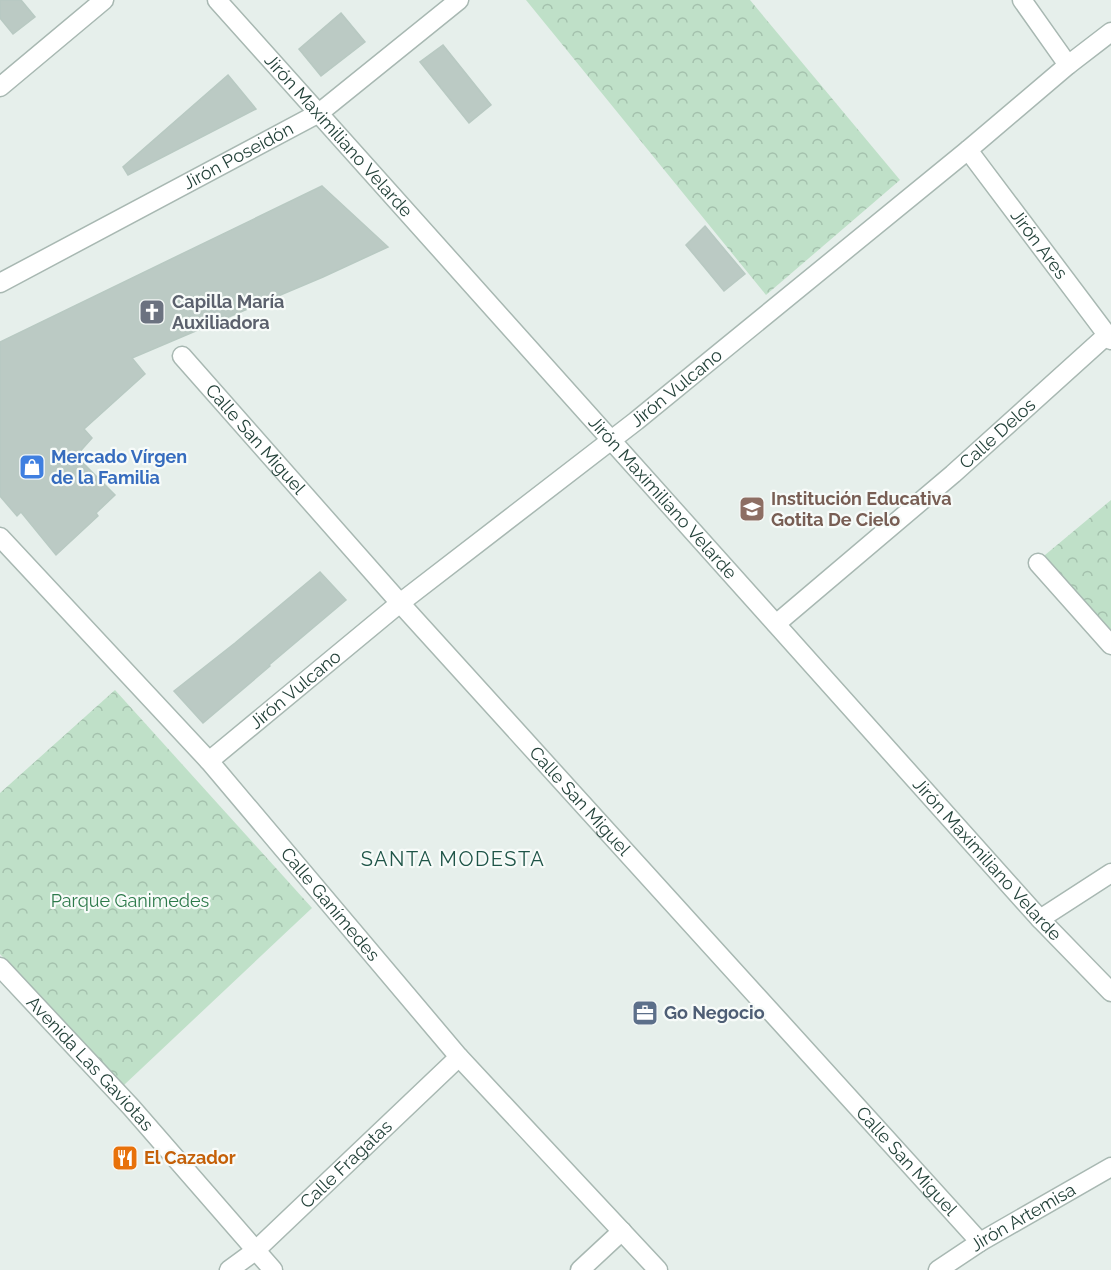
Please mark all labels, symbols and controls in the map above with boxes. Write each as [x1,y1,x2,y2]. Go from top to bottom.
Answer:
street label: Jirón Maximiliano Velarde [260,49,417,221]
street label: Jirón Poseidón [179,118,297,193]
street label: Jirón Ares [1006,205,1072,283]
place label: Capilla María Auxiliadora [172,291,284,333]
church icon: Capilla María Auxiliadora [137,297,167,327]
street label: Jirón Vulcano [626,344,726,431]
street label: Calle San Miguel [202,379,310,498]
street label: Calle Delos [955,394,1040,473]
street label: Jirón Maximiliano Velarde [585,412,742,583]
place label: Mercado Vírgen de la Familia [51,446,187,488]
shop icon: Mercado Vírgen de la Familia [17,452,47,482]
place label: Institución Educativa Gotita De Cielo [771,488,952,530]
school or university icon: Institución Educativa Gotita De Cielo [737,494,767,524]
street label: Jirón Vulcano [245,645,345,733]
street label: Calle San Miguel [525,742,635,860]
street label: Jirón Maximiliano Velarde [909,774,1066,945]
street label: Calle Ganímedes [277,843,384,965]
district label: SANTA MODESTA [361,847,545,871]
park label: Parque Ganimedes [51,890,210,911]
street label: Avenida Las Gaviotas [23,992,158,1135]
office icon: Go Negocio [630,998,660,1028]
place label: Go Negocio [664,1002,765,1023]
street label: Calle San Miguel [852,1102,962,1220]
street label: Calle Fragatas [296,1115,396,1212]
restaurant icon: El Cazador [110,1143,140,1173]
place label: El Cazador [144,1147,236,1168]
street label: Jirón Artemisa [966,1179,1079,1256]

